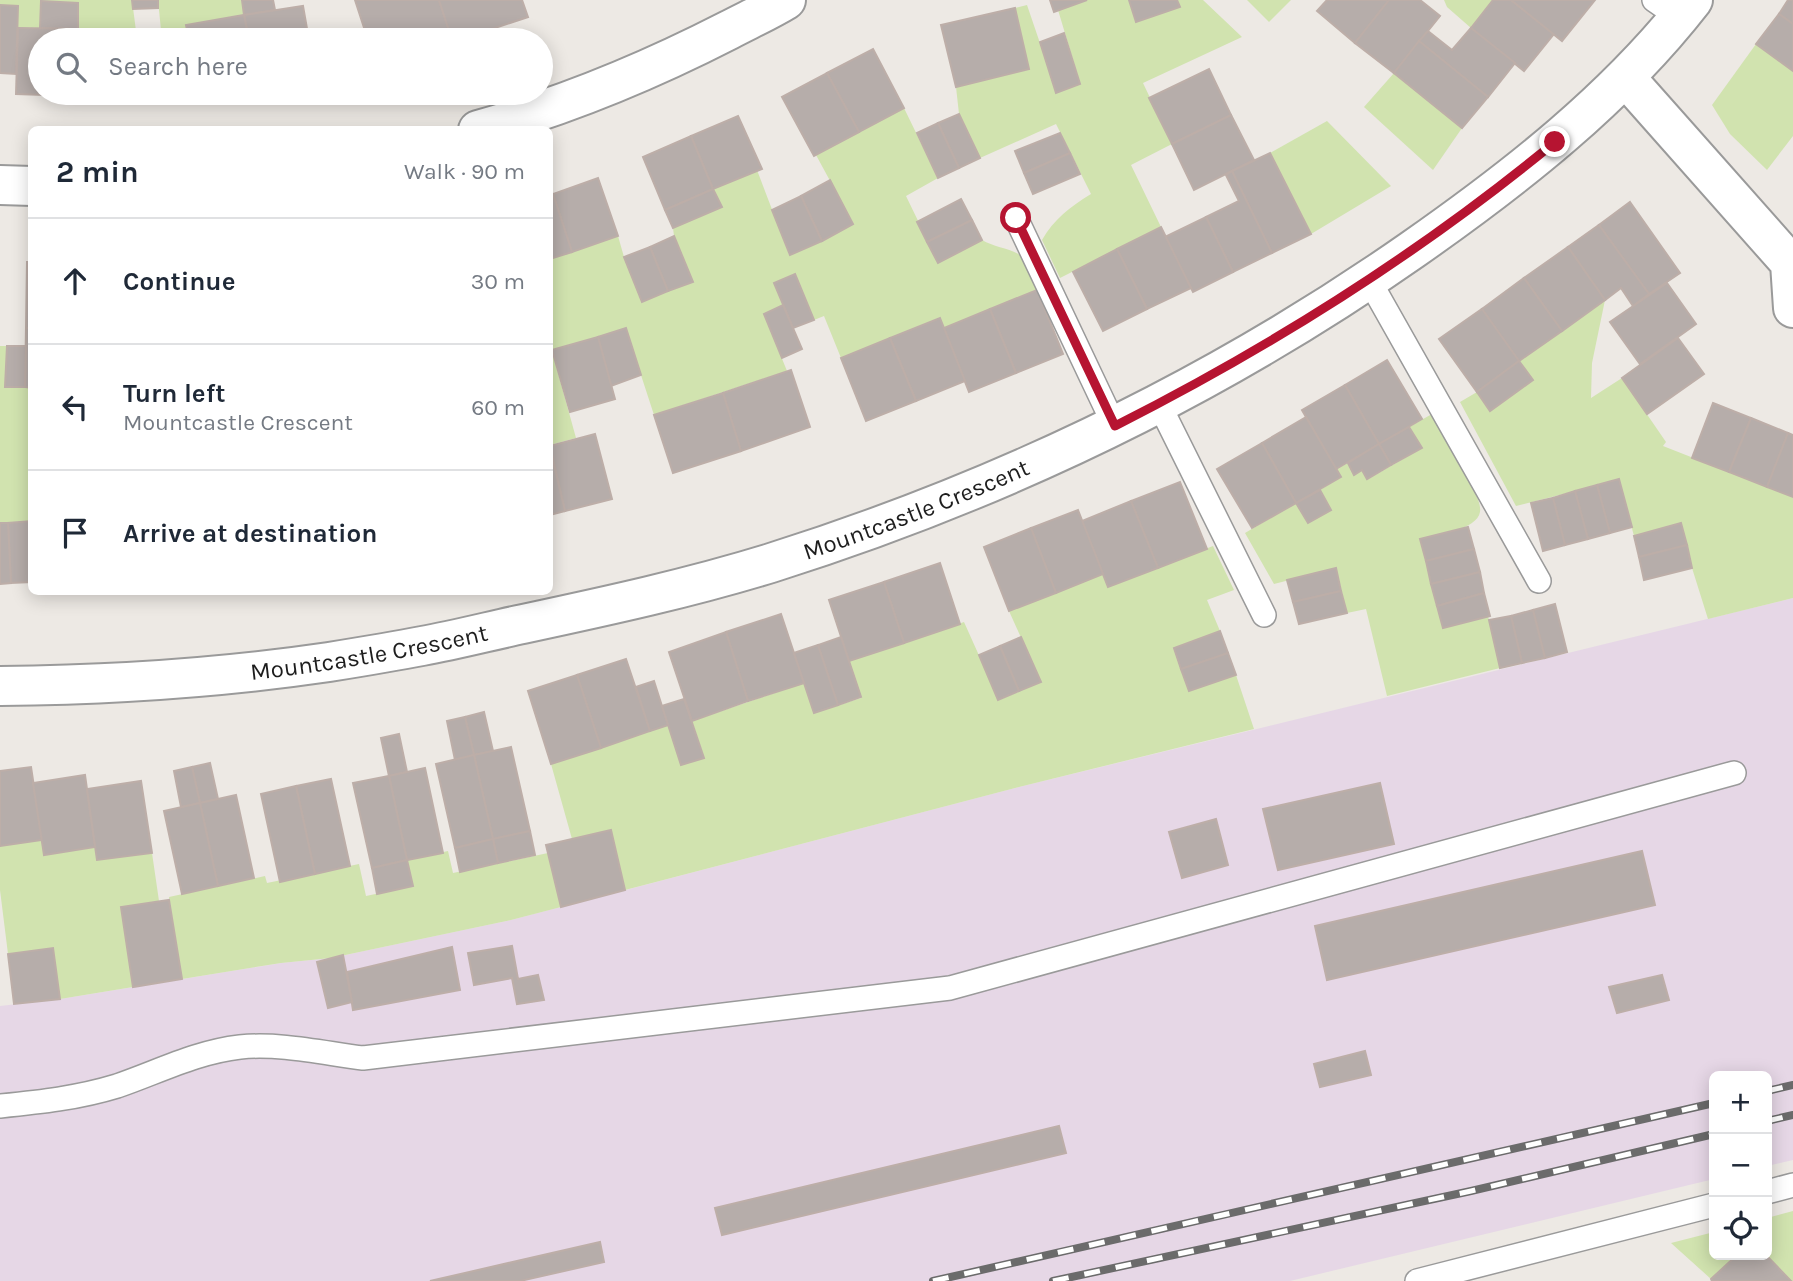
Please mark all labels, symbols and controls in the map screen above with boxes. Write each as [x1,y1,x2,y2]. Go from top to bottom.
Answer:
search box [28,28,553,105]
icon: search [52,48,90,86]
text: Search here [108,51,248,82]
route end [1539,126,1570,157]
text: 2 min [56,154,139,190]
text: Walk · 90 m [404,158,525,185]
route start [1000,202,1031,233]
icon: ahead [56,262,94,300]
text: Continue [123,266,235,297]
text: 30 m [471,268,525,295]
text: Turn left [123,378,225,409]
icon: left [56,388,94,426]
text: 60 m [471,394,525,421]
text: Mountcastle Crescent [123,409,353,436]
street label: Mountcastle Crescent [799,453,1034,566]
icon: arrive [56,514,94,552]
text: Arrive at destination [123,518,377,549]
street label: Mountcastle Crescent [249,618,490,686]
map controls [1709,1071,1772,1260]
button: + [1709,1071,1772,1134]
button: − [1709,1134,1772,1197]
button: locate [1709,1197,1772,1260]

